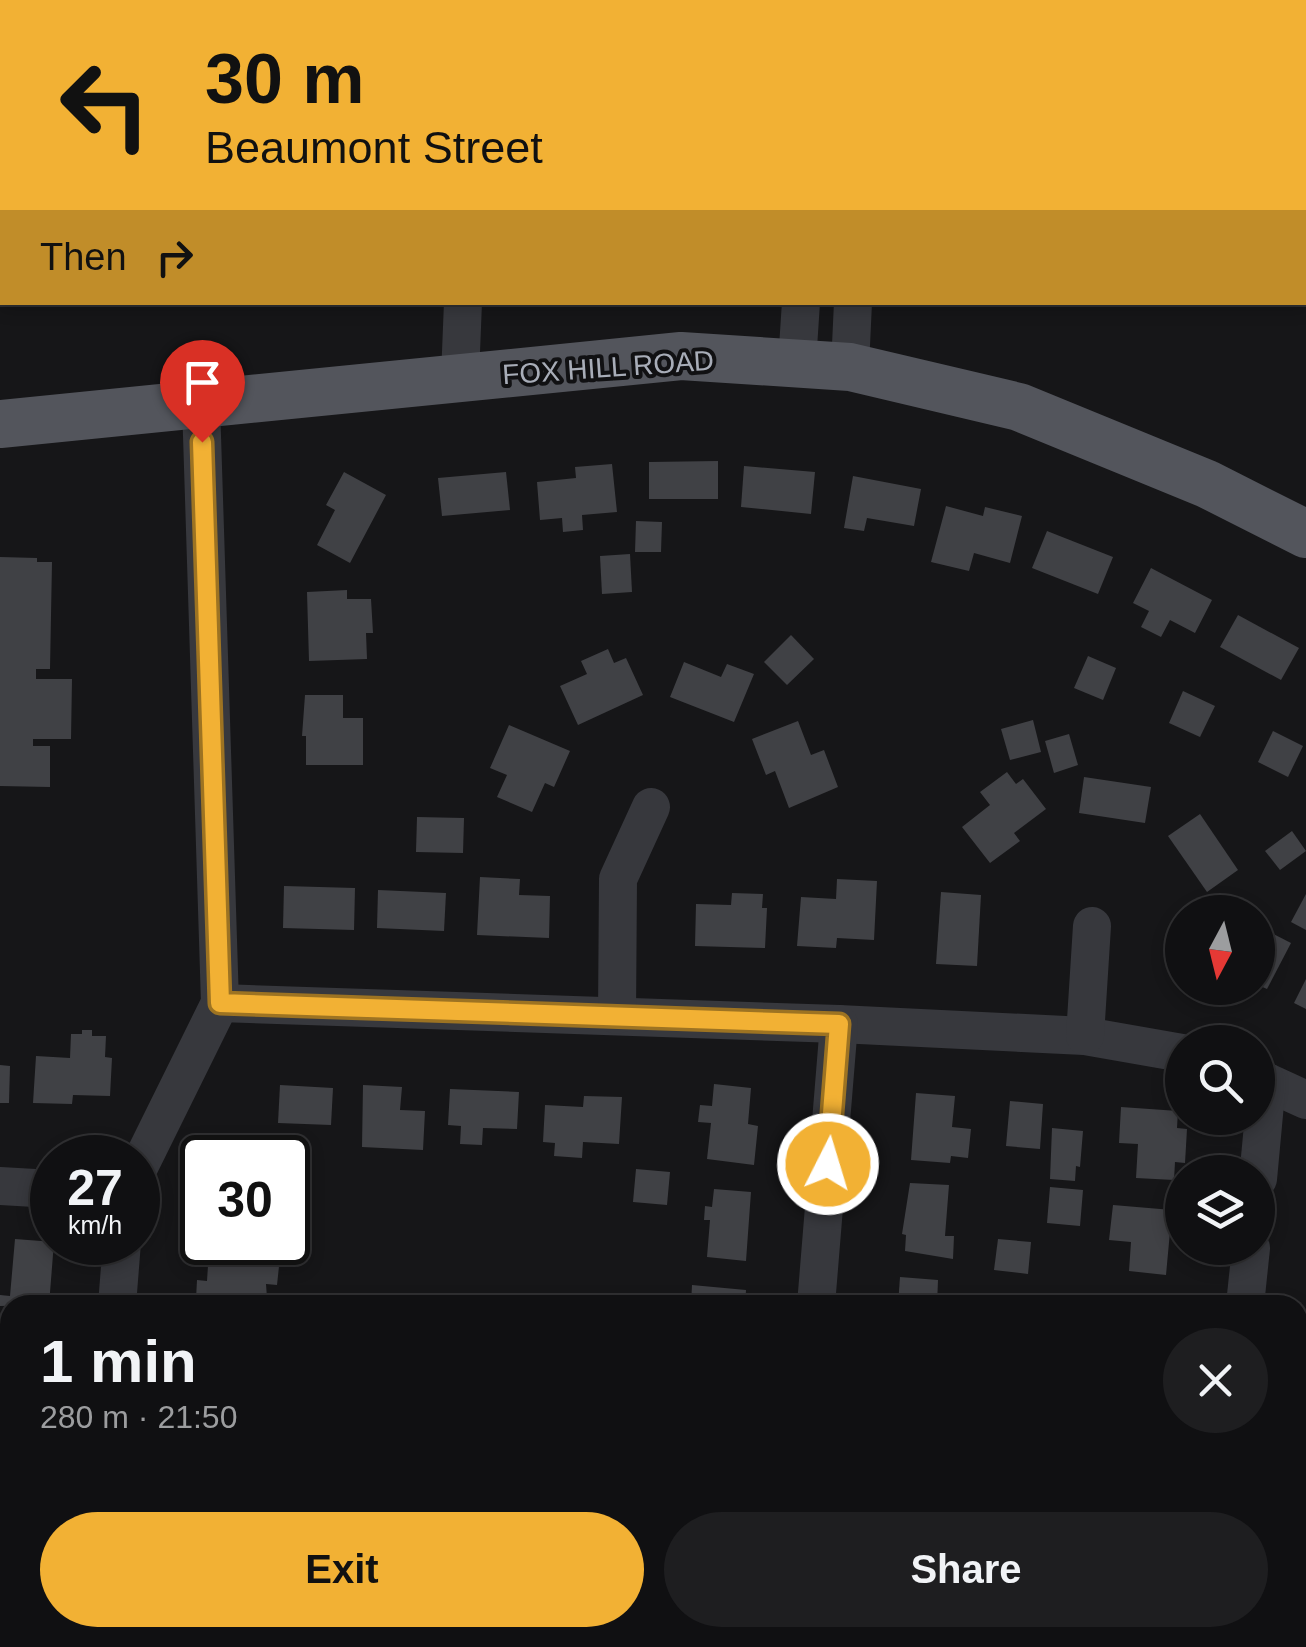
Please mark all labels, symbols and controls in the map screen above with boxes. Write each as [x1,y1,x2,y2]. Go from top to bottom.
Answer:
icon: left [40,40,170,170]
text: 30 m [205,40,365,118]
text: Beaumont Street [205,122,543,173]
icon: right [147,230,202,285]
text: Then [40,236,127,278]
pin [160,340,245,443]
street label: FOX HILL ROAD [501,345,715,390]
icon: arrive [175,355,230,410]
north arrow [1165,895,1275,1005]
map controls [1165,895,1275,1265]
button: search [1165,1025,1275,1135]
position arrow [776,1112,880,1216]
speed limit sign: 30 [180,1135,310,1265]
button: layers [1165,1155,1275,1265]
text: 27 [67,1160,123,1216]
text: km/h [68,1211,122,1239]
text: 1 min [40,1328,197,1395]
button: close [1163,1328,1268,1433]
text: 280 m · 21:50 [40,1399,237,1435]
button: Exit [40,1512,644,1627]
button: Share [664,1512,1268,1627]

